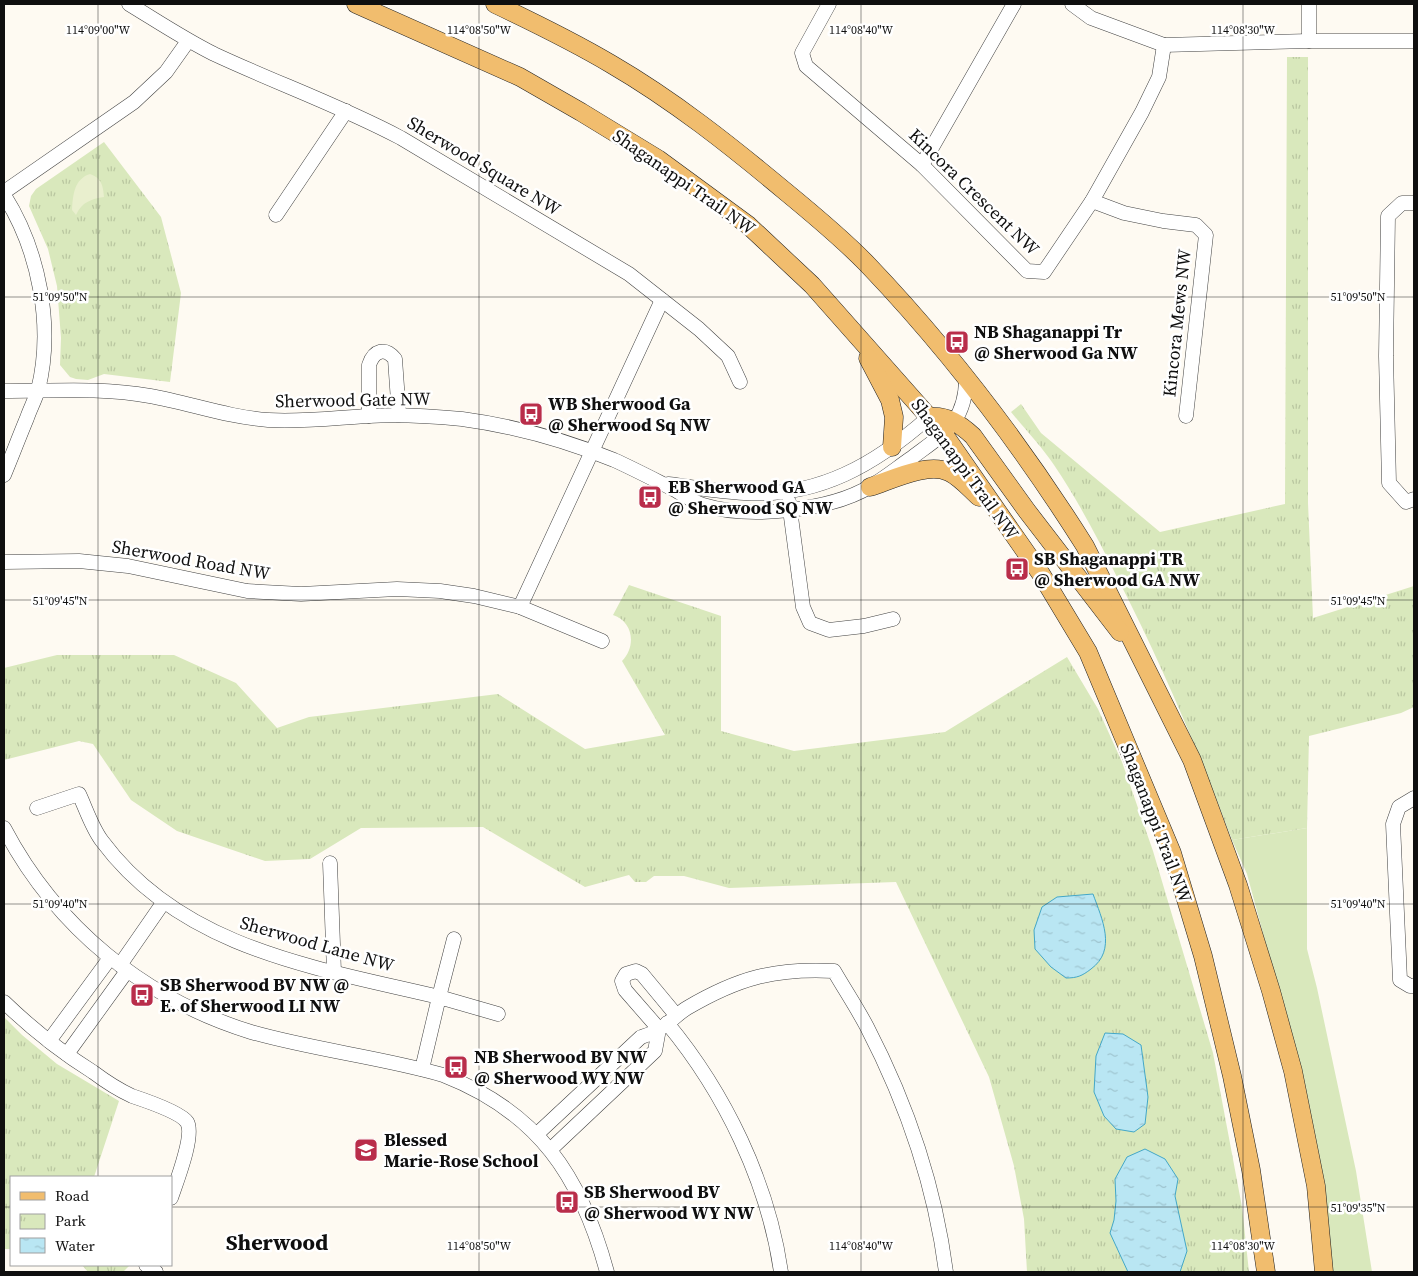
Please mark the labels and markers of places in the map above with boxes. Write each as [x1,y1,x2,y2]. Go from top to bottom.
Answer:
place label: NB Shaganappi Tr @ Sherwood Ga NW [974,319,1138,365]
bus stop icon: NB Shaganappi Tr @ Sherwood Ga NW [944,329,970,355]
place label: WB Sherwood Ga @ Sherwood Sq NW [548,391,711,437]
bus stop icon: WB Sherwood Ga @ Sherwood Sq NW [518,401,544,427]
place label: EB Sherwood GA @ Sherwood SQ NW [668,474,833,520]
bus stop icon: EB Sherwood GA @ Sherwood SQ NW [637,484,663,510]
place label: SB Shaganappi TR @ Sherwood GA NW [1034,546,1200,592]
bus stop icon: SB Shaganappi TR @ Sherwood GA NW [1004,556,1030,582]
place label: SB Sherwood BV NW @ E. of Sherwood LI NW [160,972,349,1018]
bus stop icon: SB Sherwood BV NW @ E. of Sherwood LI NW [129,982,155,1008]
place label: NB Sherwood BV NW @ Sherwood WY NW [474,1044,648,1090]
bus stop icon: NB Sherwood BV NW @ Sherwood WY NW [443,1054,469,1080]
place label: Blessed Marie-Rose School [384,1127,539,1173]
school or university icon: Blessed Marie-Rose School [353,1137,379,1163]
place label: SB Sherwood BV @ Sherwood WY NW [584,1179,755,1225]
bus stop icon: SB Sherwood BV @ Sherwood WY NW [554,1189,580,1215]

